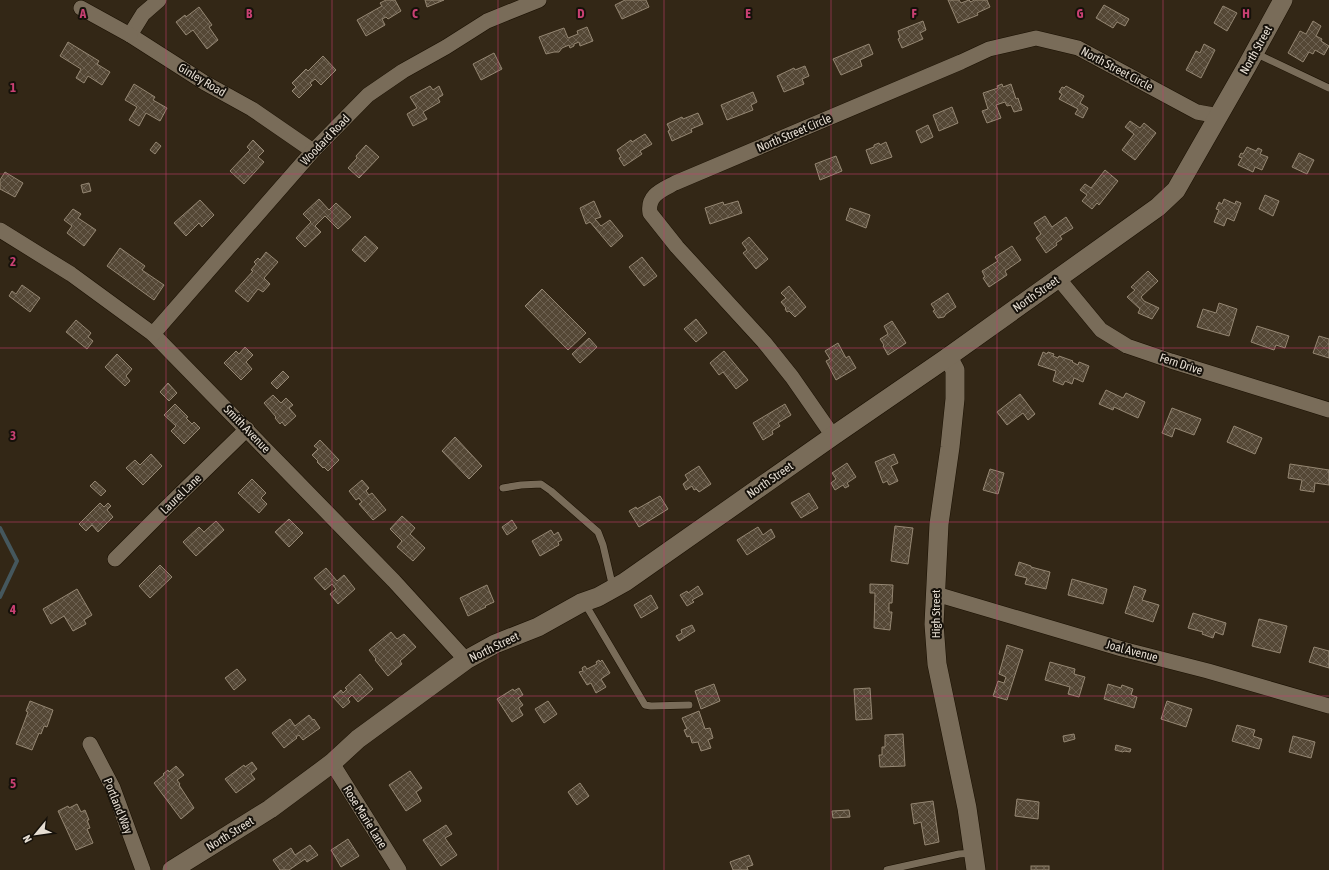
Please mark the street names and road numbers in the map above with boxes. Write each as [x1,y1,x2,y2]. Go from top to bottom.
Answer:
street label: North Street [1237,23,1275,77]
street label: North Street Circle [1079,44,1155,94]
street label: Ginley Road [176,60,228,100]
street label: North Street Circle [755,111,833,155]
street label: Woodard Road [298,112,352,168]
street label: North Street [1010,273,1062,315]
street label: Fern Drive [1158,350,1204,378]
street label: Smith Avenue [221,402,273,456]
street label: North Street [744,459,796,501]
street label: Laurel Lane [158,471,204,517]
street label: High Street [929,589,943,638]
street label: North Street [467,629,522,665]
street label: Joal Avenue [1105,637,1159,665]
street label: Portland Way [100,776,136,836]
street label: Rose Marie Lane [340,783,390,851]
street label: North Street [204,814,257,854]

